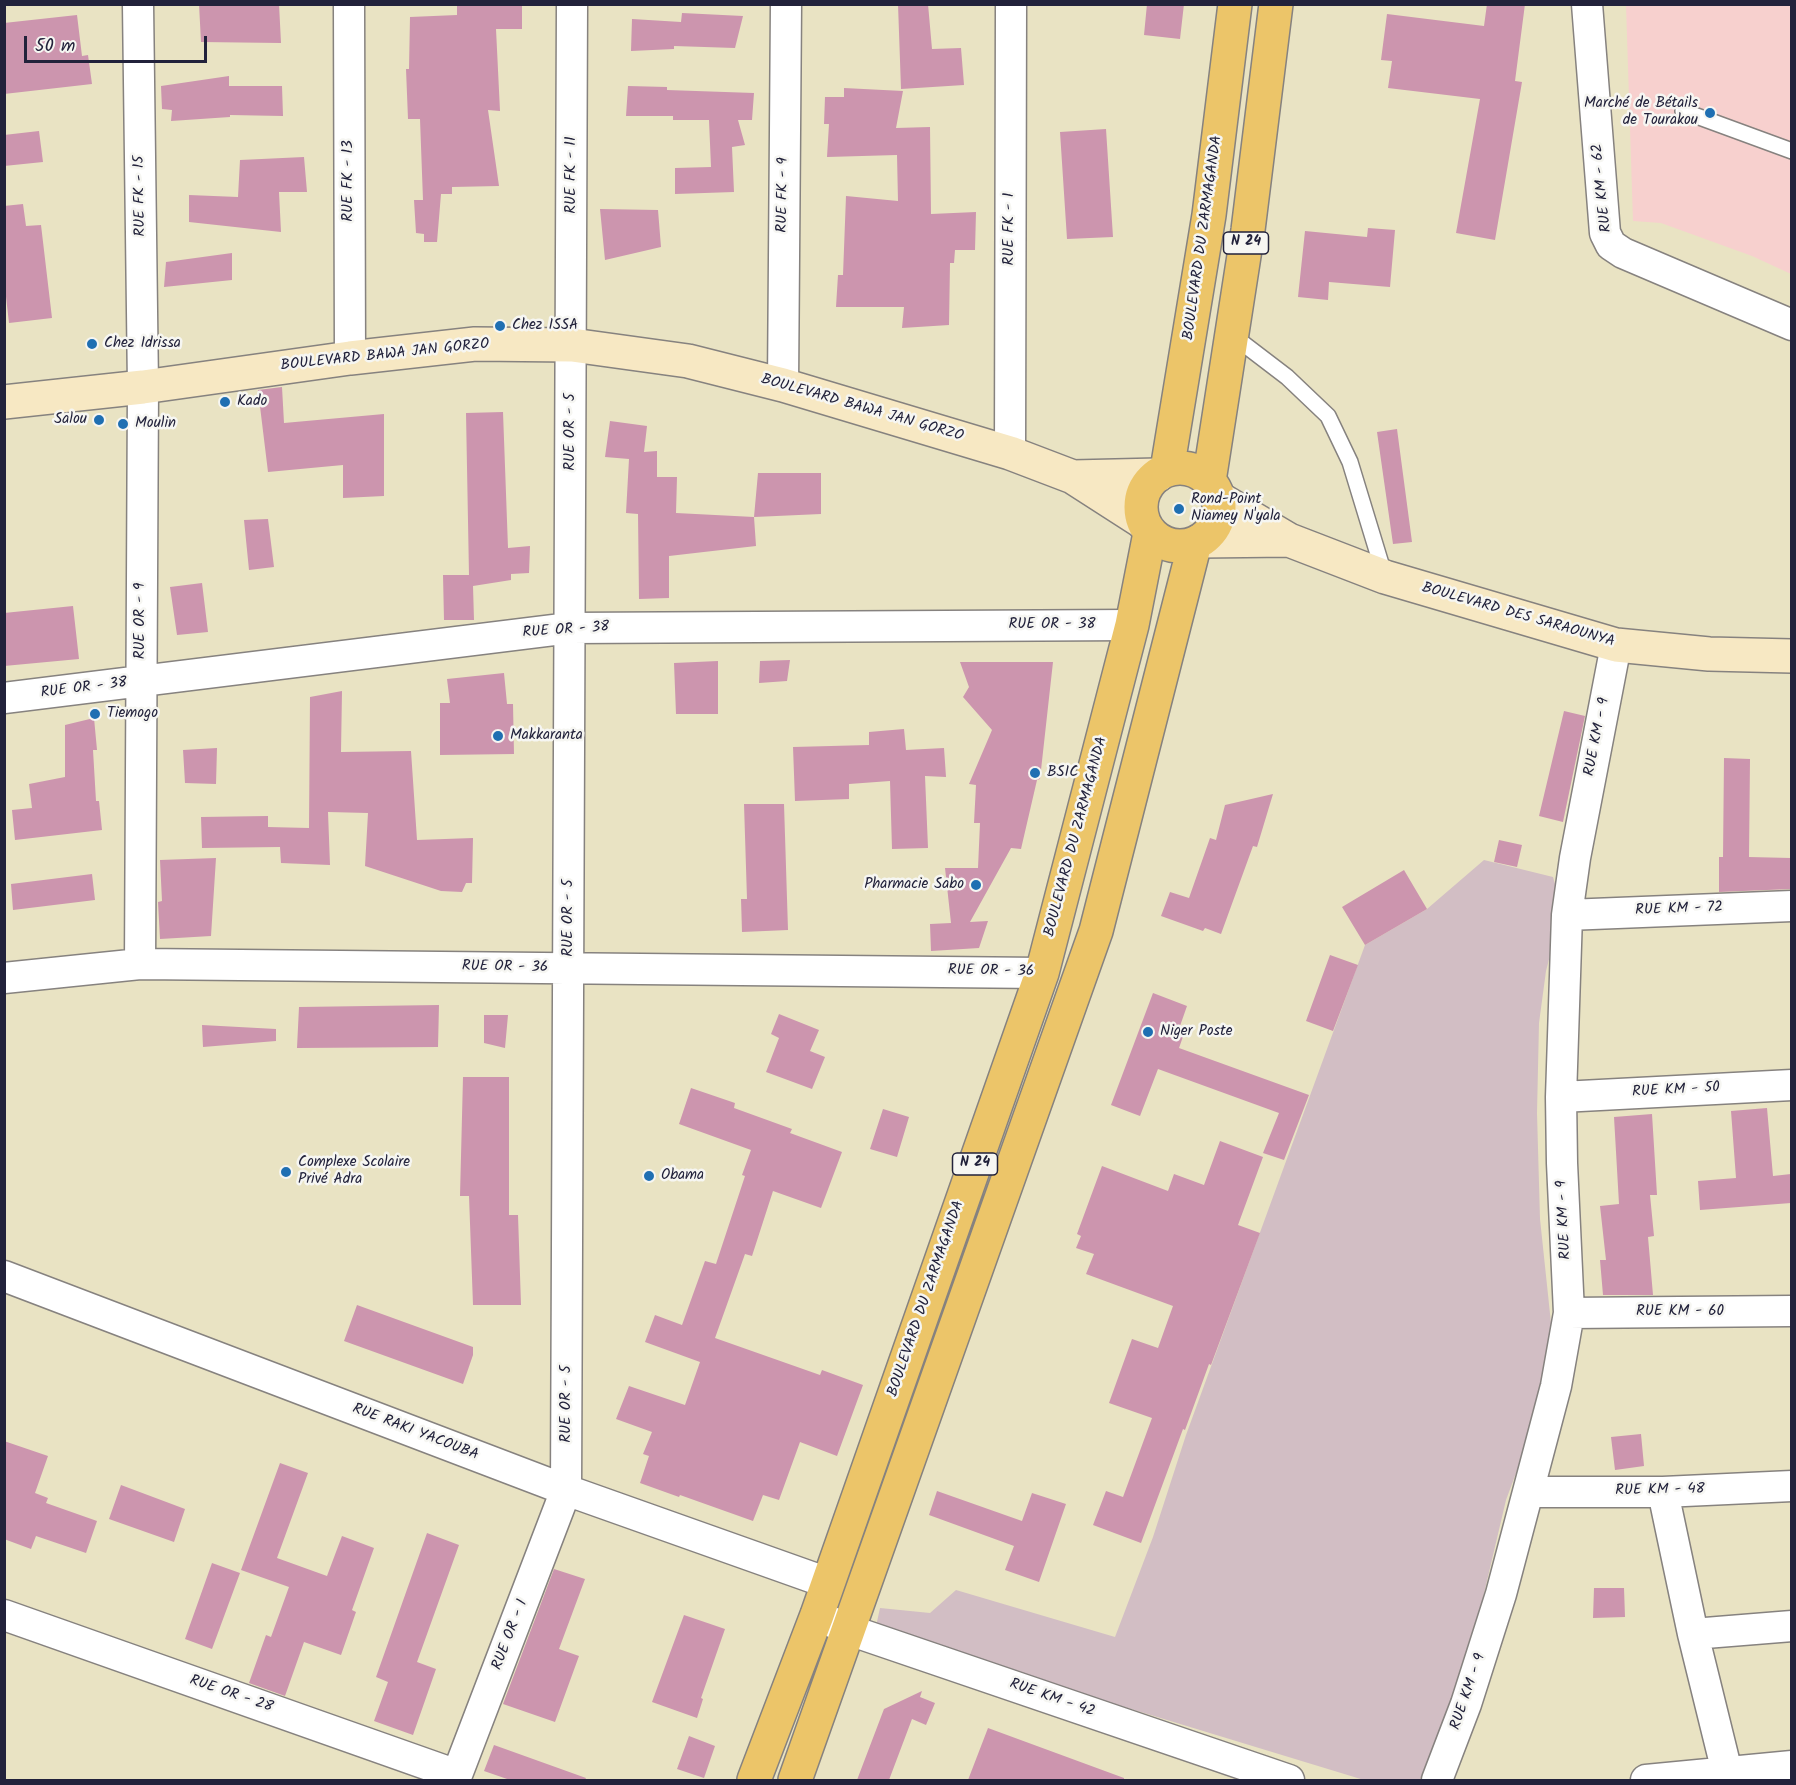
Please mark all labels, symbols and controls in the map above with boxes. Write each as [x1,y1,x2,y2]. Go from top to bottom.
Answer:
scale bar [27,24,210,62]
text: 50 m [35,32,75,61]
place label: Marché de Bétails de Tourakou [1584,95,1698,130]
marker: Marché de Bétails de Tourakou [1703,106,1717,120]
street label: BOULEVARD DU ZARMAGANDA [1181,135,1227,341]
street label: RUE FK - 11 [563,136,581,214]
street label: RUE FK - 13 [340,140,358,222]
street label: RUE KM - 62 [1589,143,1617,233]
street label: RUE FK - 15 [131,155,151,237]
street label: RUE FK - 9 [774,157,794,233]
street label: RUE FK - 1 [1001,193,1019,265]
road number: N 24 [1224,232,1268,254]
place label: Chez ISSA [512,317,578,335]
marker: Chez ISSA [493,319,507,333]
place label: Chez Idrissa [104,335,181,353]
street label: BOULEVARD BAWA JAN GORZO [280,336,490,376]
marker: Chez Idrissa [85,337,99,351]
street label: BOULEVARD BAWA JAN GORZO [759,371,965,447]
place label: Kado [237,393,267,411]
street label: RUE OR - 5 [562,393,580,471]
marker: Kado [218,395,232,409]
place label: Salou [54,411,87,429]
marker: Salou [92,413,106,427]
place label: Moulin [135,415,176,433]
marker: Moulin [116,417,130,431]
place label: Rond-Point Niamey N'yala [1191,491,1281,526]
marker: Rond-Point Niamey N'yala [1172,502,1186,516]
street label: BOULEVARD DES SARAOUNYA [1420,580,1616,652]
street label: RUE OR - 9 [132,583,150,659]
street label: RUE OR - 38 [1009,616,1095,634]
street label: RUE OR - 38 [522,619,610,643]
street label: RUE OR - 38 [40,675,128,703]
street label: RUE KM - 9 [1582,696,1614,778]
place label: Tiemogo [107,705,158,723]
marker: Tiemogo [88,707,102,721]
place label: Makkaranta [510,727,583,745]
marker: Makkaranta [491,729,505,743]
street label: BOULEVARD DU ZARMAGANDA [1042,735,1112,939]
place label: BSIC [1047,764,1078,782]
marker: BSIC [1028,766,1042,780]
place label: Pharmacie Sabo [864,876,964,894]
marker: Pharmacie Sabo [969,878,983,892]
street label: RUE OR - 5 [560,879,578,957]
street label: RUE KM - 72 [1635,899,1723,921]
street label: RUE OR - 36 [462,958,548,978]
street label: RUE OR - 36 [948,962,1034,982]
place label: Niger Poste [1160,1023,1232,1041]
marker: Niger Poste [1141,1025,1155,1039]
street label: RUE KM - 50 [1632,1080,1720,1102]
road number: N 24 [952,1153,998,1175]
place label: Complexe Scolaire Privé Adra [298,1154,410,1189]
marker: Complexe Scolaire Privé Adra [279,1165,293,1179]
place label: Obama [661,1167,704,1185]
marker: Obama [642,1169,656,1183]
street label: RUE KM - 9 [1554,1180,1576,1260]
street label: BOULEVARD DU ZARMAGANDA [885,1199,969,1399]
street label: RUE KM - 60 [1636,1303,1724,1321]
street label: RUE OR - 5 [558,1365,576,1443]
street label: RUE RAKI YACOUBA [349,1401,481,1465]
street label: RUE KM - 48 [1615,1481,1705,1501]
street label: RUE OR - 1 [489,1597,533,1673]
street label: RUE KM - 9 [1448,1652,1490,1732]
street label: RUE OR - 28 [187,1672,275,1718]
street label: RUE KM - 42 [1007,1676,1097,1722]

